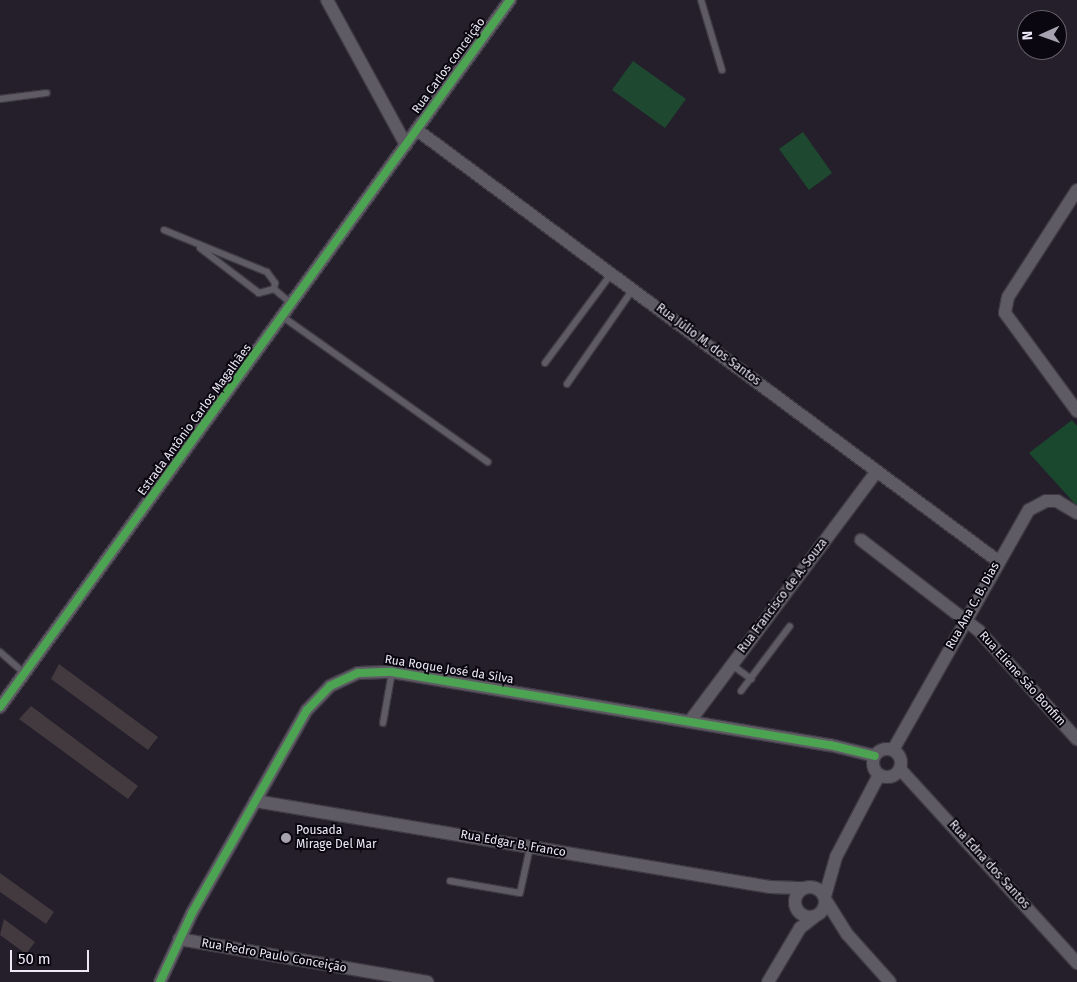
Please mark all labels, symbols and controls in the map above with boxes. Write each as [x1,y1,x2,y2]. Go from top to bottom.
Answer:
north arrow [1017,10,1067,60]
street label: Rua Carlos conceição [409,15,489,117]
text: N [1019,31,1036,40]
street label: Rua Júlio M. dos Santos [653,301,763,389]
street label: Estrada Antônio Carlos Magalhães [135,341,255,499]
street label: Rua Francisco de A. Souza [735,536,831,656]
street label: Rua Ana C. B. Dias [943,560,1003,652]
street label: Rua Eliene São Bonfim [976,629,1068,729]
street label: Rua Roque José da Silva [383,653,515,687]
street label: Rua Edna dos Santos [946,818,1032,912]
place label: Pousada Mirage Del Mar [296,824,377,852]
street label: Rua Edgar B. Franco [459,828,567,860]
marker: Pousada Mirage Del Mar [280,832,292,844]
street label: Rua Pedro Paulo Conceição [200,936,348,976]
scale bar [12,940,91,972]
text: 50 m [18,950,51,968]

